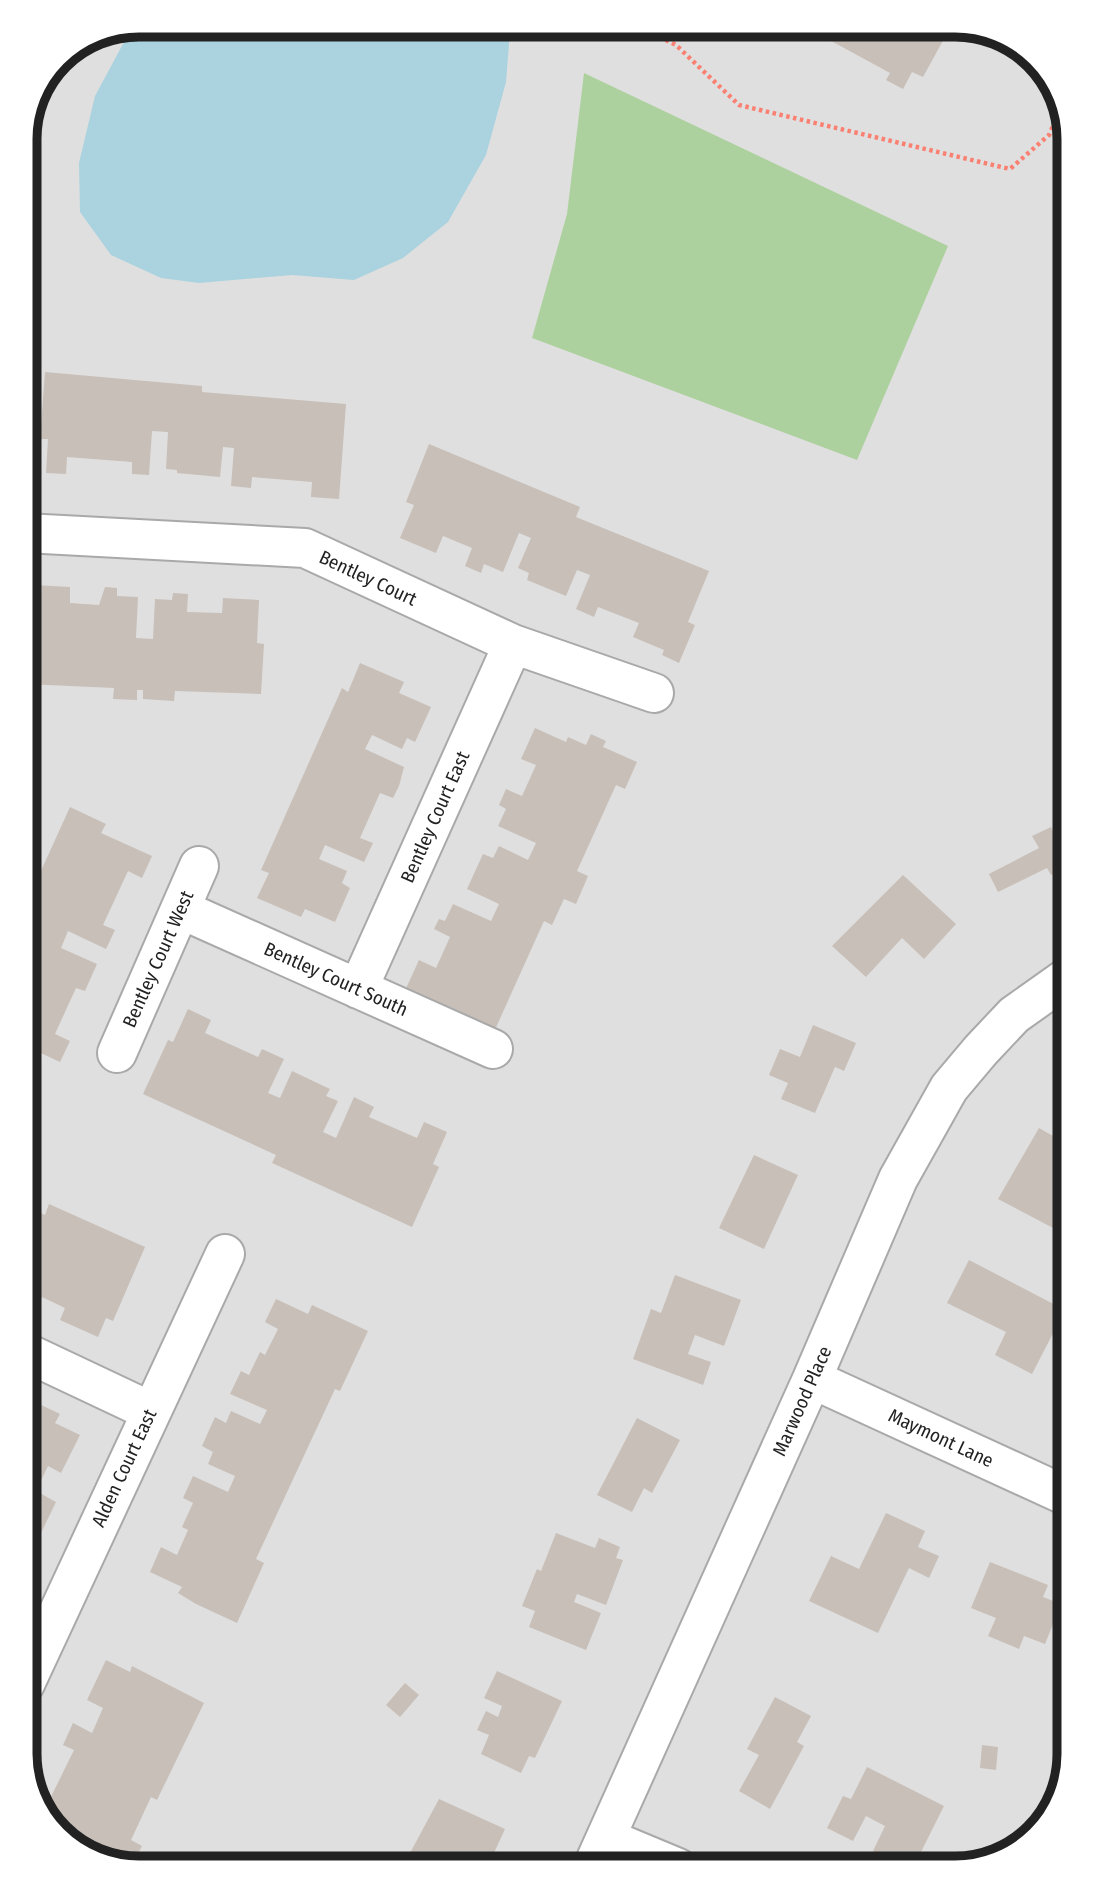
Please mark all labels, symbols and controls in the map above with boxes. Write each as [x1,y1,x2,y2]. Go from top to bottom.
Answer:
street label: Bentley Court [316,545,421,611]
street label: Bentley Court East [396,747,475,886]
street label: Bentley Court West [118,886,199,1031]
street label: Bentley Court South [260,937,412,1021]
street label: Marwood Place [768,1343,836,1459]
street label: Maymont Lane [885,1404,997,1472]
street label: Alden Court East [87,1405,162,1531]

